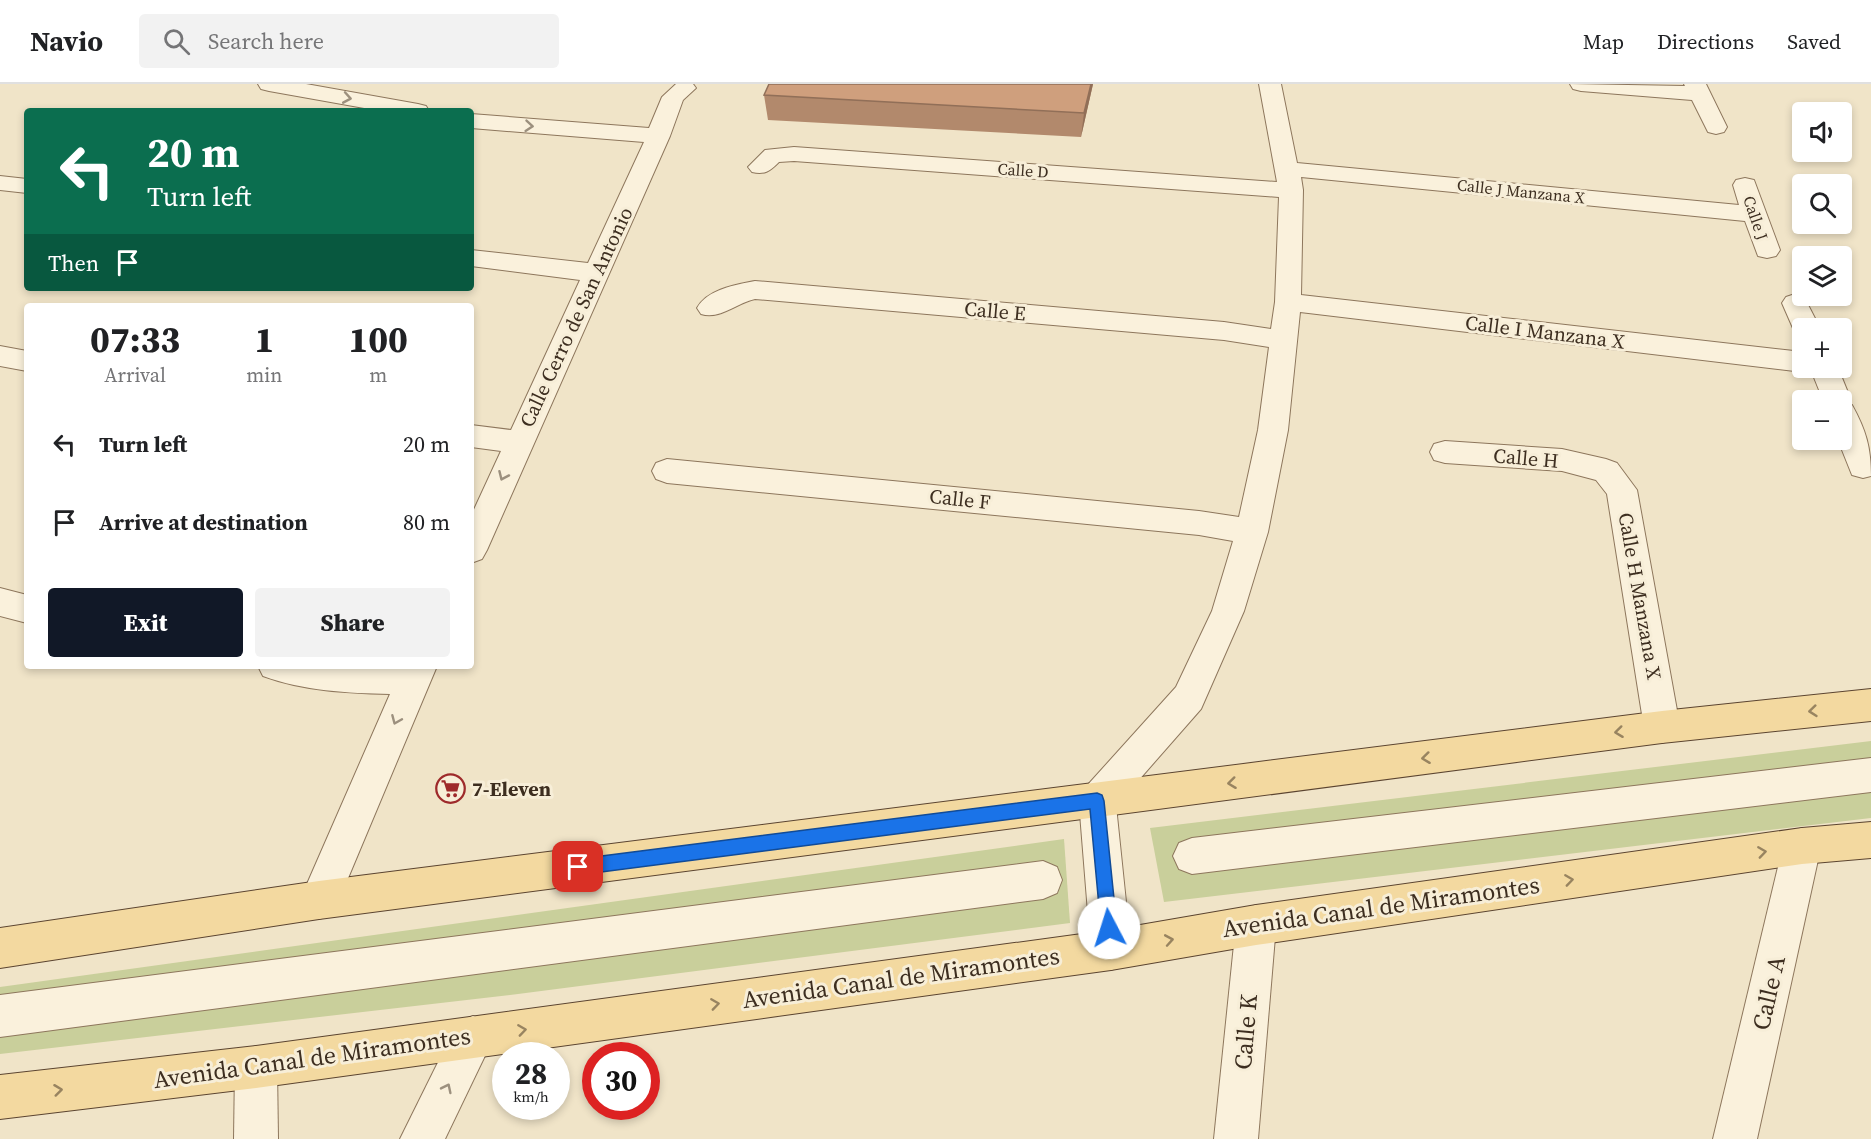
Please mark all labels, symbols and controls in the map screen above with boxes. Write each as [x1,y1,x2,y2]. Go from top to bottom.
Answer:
search box [139,14,559,68]
text: Navio [30,22,103,60]
icon: search [160,25,193,58]
text: Search here [208,26,324,56]
text: Map [1583,27,1624,56]
text: Directions [1657,27,1754,56]
text: Saved [1787,27,1841,56]
one-way arrow [342,91,352,104]
map controls [1792,102,1852,450]
button: sound [1792,102,1852,162]
one-way arrow [525,119,534,132]
text: 20 m [147,123,240,181]
icon: left [48,132,126,210]
street label: Calle D [997,157,1049,183]
street label: Calle J Manzana X [1456,173,1587,209]
button: search [1792,174,1852,234]
text: Turn left [147,178,251,215]
street label: Calle J [1738,193,1774,243]
street label: Calle Cerro de San Antonio [513,202,639,432]
icon: arrive [111,246,144,279]
button: layers [1792,246,1852,306]
text: Then [48,248,99,278]
street label: Calle E [963,294,1027,328]
street label: Calle I Manzana X [1464,308,1626,356]
text: 07:33 [90,315,180,364]
text: 1 [254,315,274,364]
text: 100 [348,315,408,364]
button: + [1792,318,1852,378]
text: Arrival [104,361,166,389]
text: min [246,361,282,389]
text: m [369,361,387,389]
button: − [1792,390,1852,450]
icon: left [48,428,81,461]
text: Turn left [99,429,187,459]
text: 20 m [403,429,450,459]
street label: Calle H [1492,441,1560,475]
one-way arrow [499,470,511,481]
street label: Calle F [928,482,992,516]
icon: arrive [48,506,81,539]
text: Arrive at destination [99,507,308,537]
text: 80 m [403,507,450,537]
street label: Calle H Manzana X [1612,510,1668,682]
button: Exit [48,588,243,657]
button: Share [255,588,450,657]
one-way arrow [1808,704,1817,717]
one-way arrow [392,713,404,724]
one-way arrow [1614,726,1624,738]
one-way arrow [1421,751,1430,763]
supermarket icon: 7-Eleven [435,773,467,805]
place label: 7-Eleven [472,775,551,803]
one-way arrow [1228,776,1237,788]
pin [552,841,603,892]
one-way arrow [1758,846,1767,858]
icon: arrive [561,850,594,883]
street label: Avenida Canal de Miramontes [1220,868,1542,945]
one-way arrow [1565,874,1574,886]
position arrow [1077,896,1141,960]
one-way arrow [1163,934,1173,947]
street label: Avenida Canal de Miramontes [740,939,1062,1016]
street label: Calle A [1744,952,1793,1033]
street label: Calle K [1226,993,1265,1071]
one-way arrow [711,998,720,1010]
street label: Avenida Canal de Miramontes [151,1019,473,1096]
one-way arrow [518,1025,527,1037]
speed limit sign: 30 [582,1042,660,1120]
text: 28 [515,1053,547,1094]
one-way arrow [440,1083,452,1094]
one-way arrow [54,1085,63,1097]
text: km/h [513,1086,549,1107]

